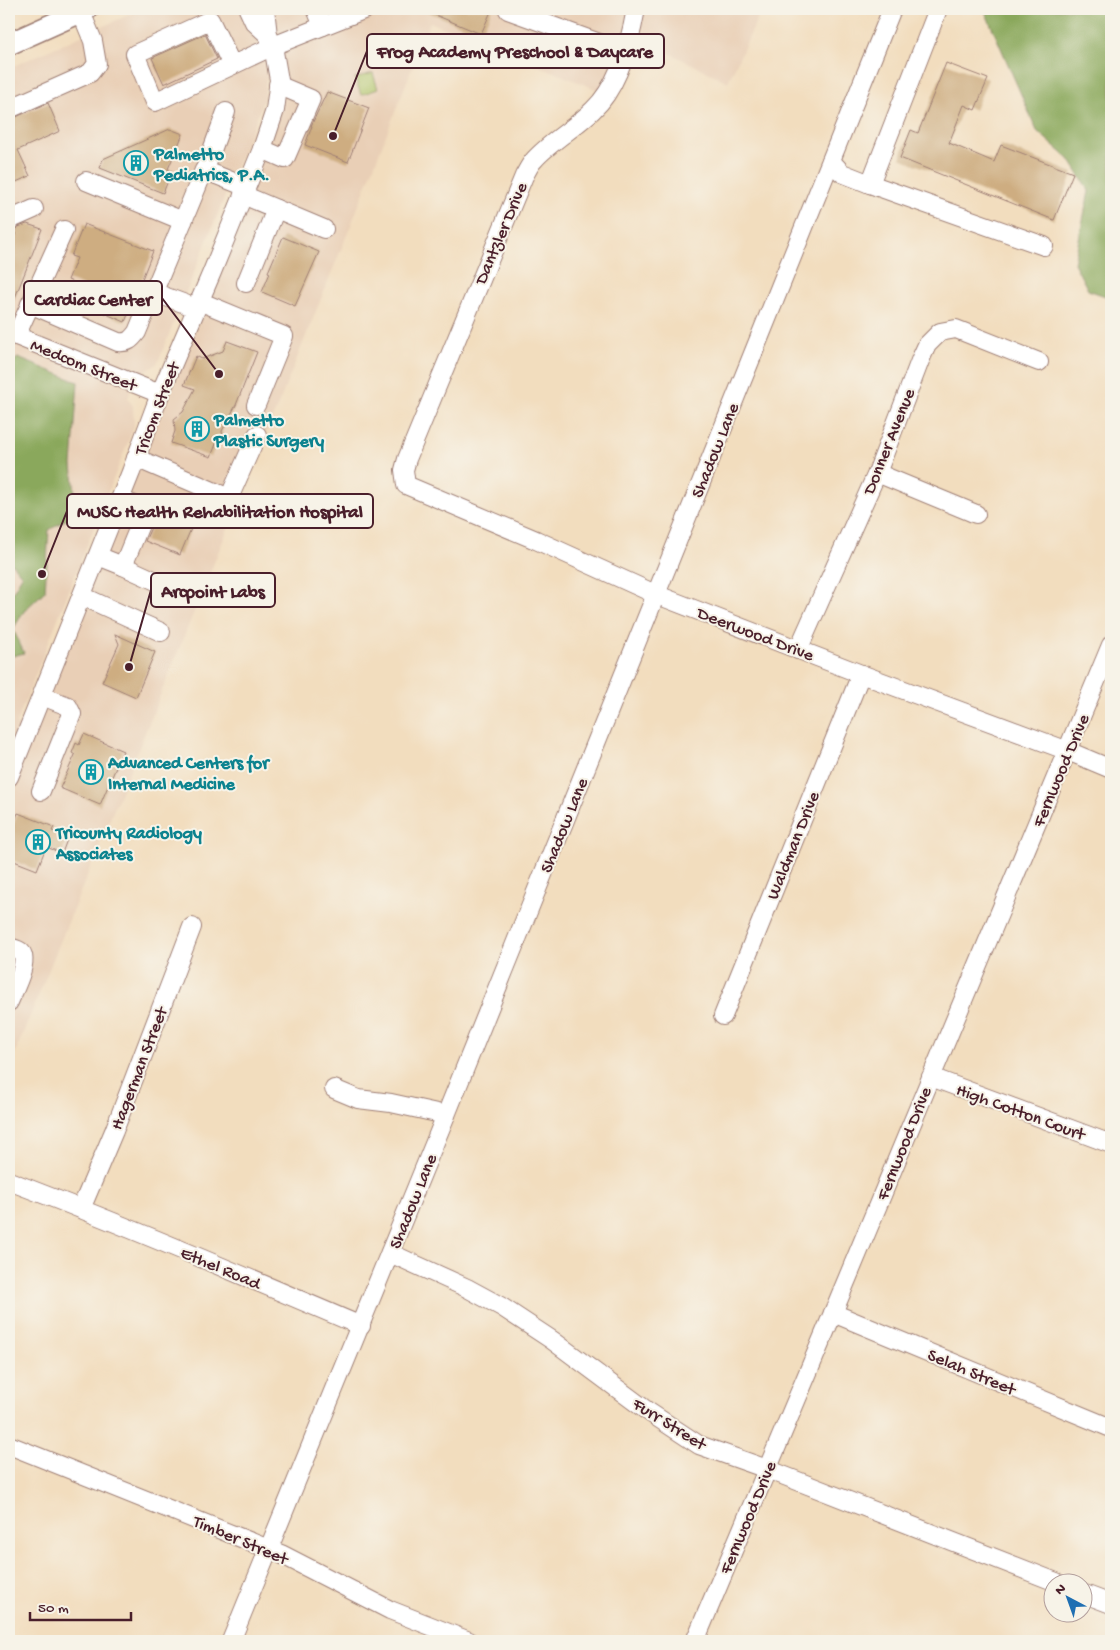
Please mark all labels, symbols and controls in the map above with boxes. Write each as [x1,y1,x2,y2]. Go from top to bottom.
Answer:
callout: Frog Academy Preschool & Daycare [367,34,664,68]
text: Frog Academy Preschool & Daycare [376,42,654,65]
place label: Palmetto Pediatrics, P.A. [153,145,270,187]
building icon: Palmetto Pediatrics, P.A. [123,150,149,176]
street label: Dantzler Drive [471,179,533,289]
callout: Cardiac Center [24,281,162,315]
text: Cardiac Center [33,290,154,313]
street label: Medcom Street [27,335,141,398]
street label: Tricom Street [131,358,186,459]
street label: Donner Avenue [859,385,921,499]
street label: Shadow Lane [688,400,745,501]
place label: Palmetto Plastic Surgery [213,411,324,453]
building icon: Palmetto Plastic Surgery [184,416,210,442]
callout: MUSC Health Rehabilitation Hospital [67,494,373,528]
text: MUSC Health Rehabilitation Hospital [77,502,363,525]
callout: Arcpoint Labs [151,573,275,607]
text: Arcpoint Labs [160,582,266,605]
street label: Deerwood Drive [693,603,817,667]
street label: Fernwood Drive [1029,711,1096,831]
place label: Advanced Centers for Internal Medicine [107,754,271,796]
building icon: Advanced Centers for Internal Medicine [78,759,104,785]
street label: Shadow Lane [537,775,594,876]
street label: Waldman Drive [763,788,826,903]
place label: Tricounty Radiology Associates [54,824,202,866]
building icon: Tricounty Radiology Associates [25,829,51,855]
street label: Hagerman Street [107,1003,174,1133]
street label: High Cotton Court [953,1080,1089,1147]
street label: Fernwood Drive [873,1084,938,1204]
street label: Shadow Lane [386,1151,443,1252]
street label: Ethel Road [177,1243,265,1296]
street label: Selah Street [924,1345,1020,1402]
street label: Furr Street [627,1394,711,1457]
street label: Fernwood Drive [716,1458,783,1578]
street label: Timber Street [189,1512,292,1571]
north arrow [1042,1572,1092,1622]
text: N [1052,1581,1070,1599]
scale bar [30,1590,131,1622]
text: 50 m [38,1600,69,1618]

